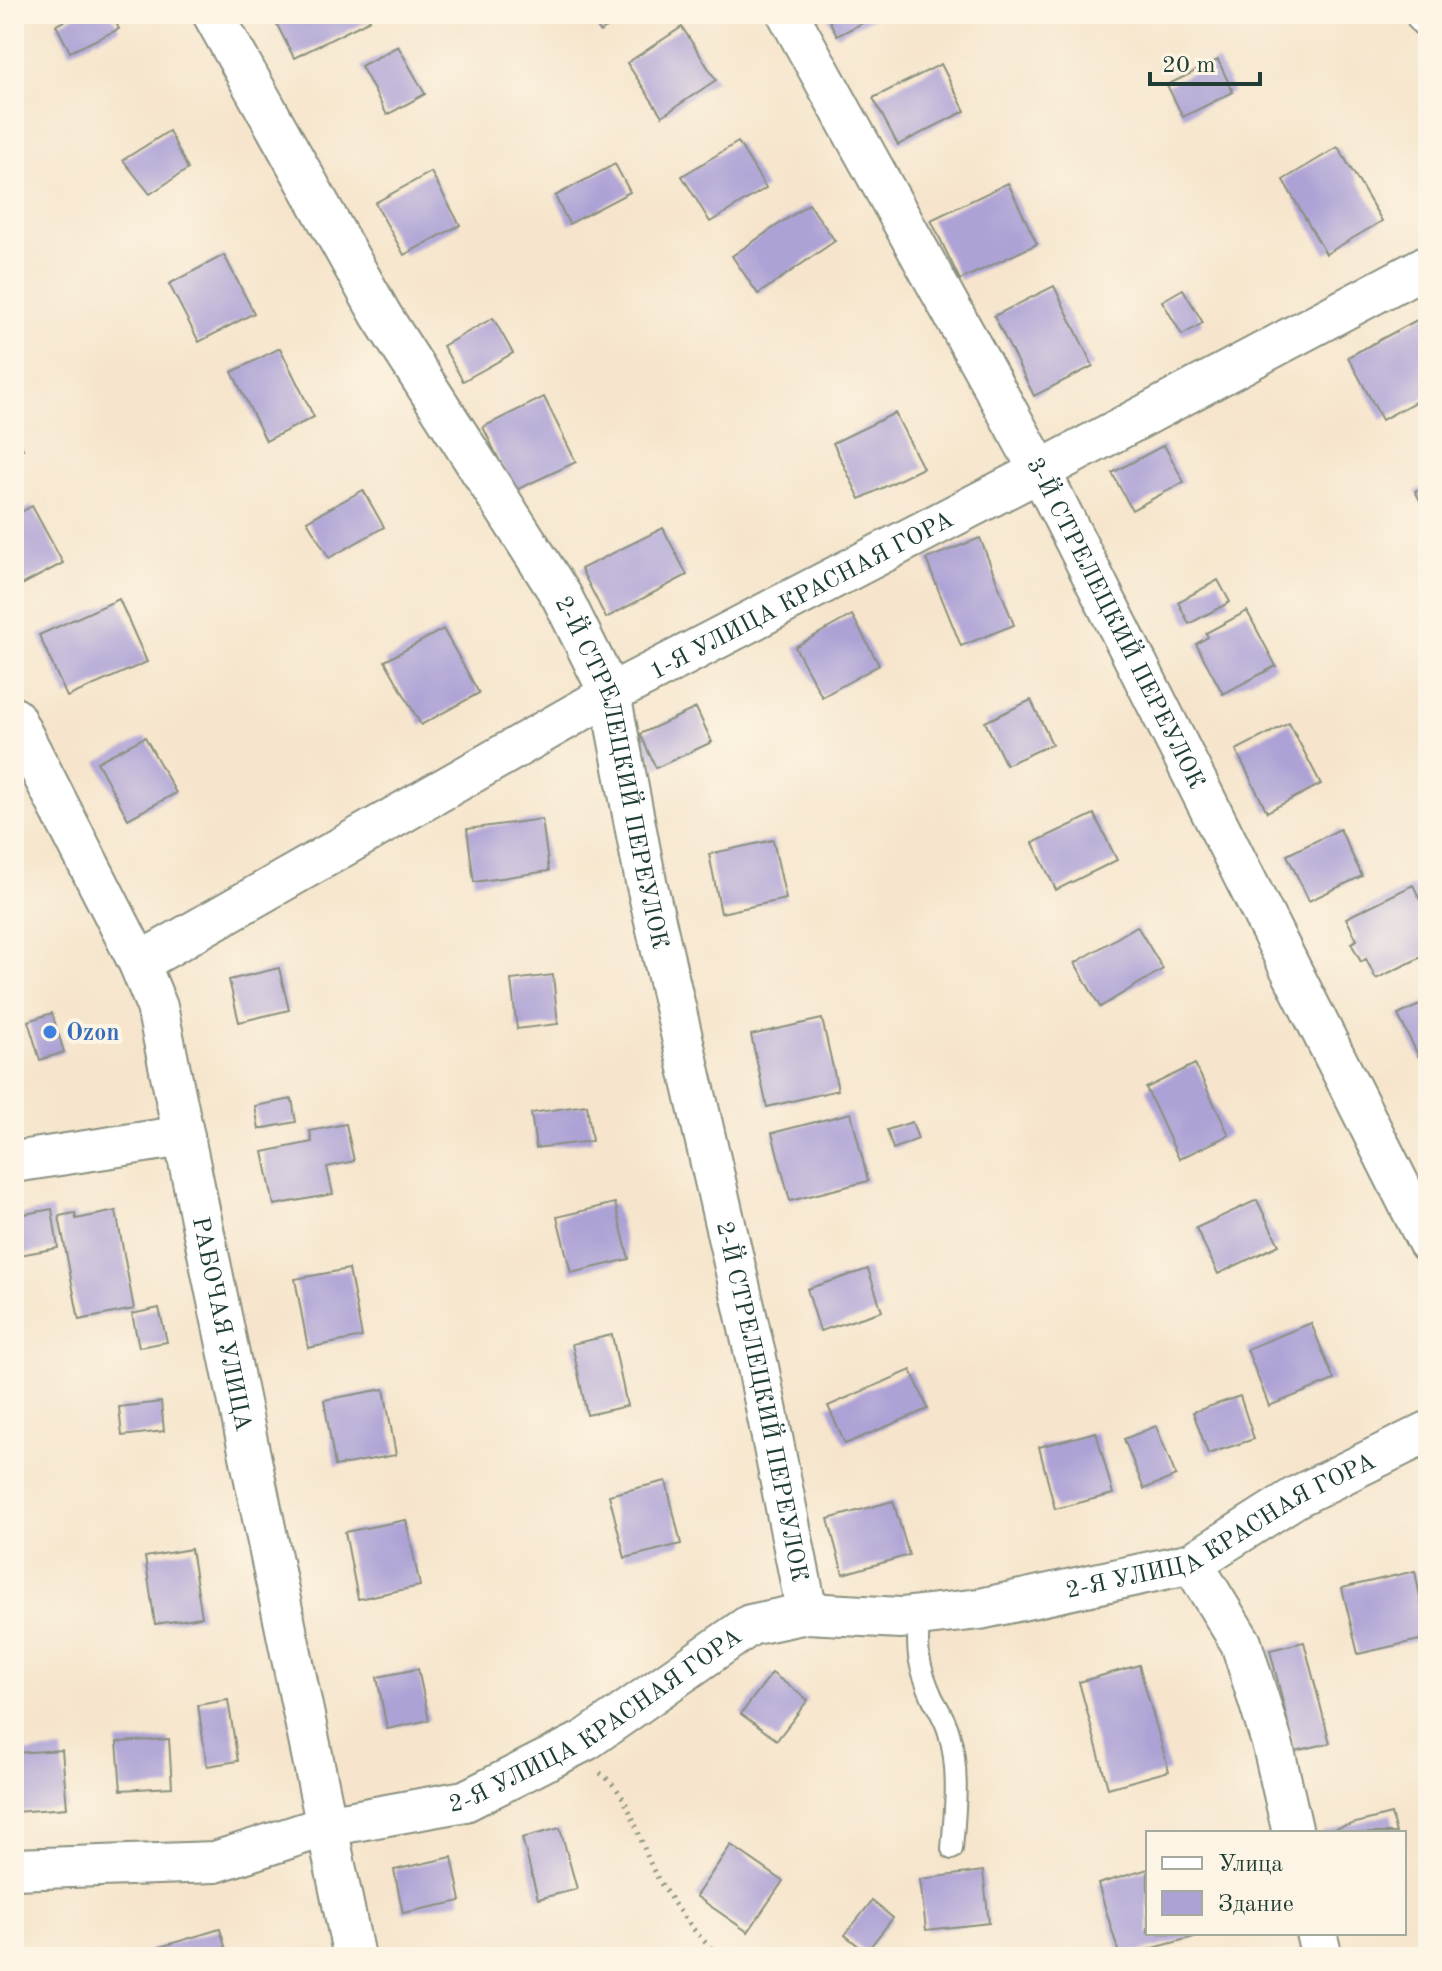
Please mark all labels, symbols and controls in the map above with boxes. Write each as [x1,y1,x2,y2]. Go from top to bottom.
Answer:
scale bar [1150,36,1260,86]
text: 20 m [1162,54,1216,78]
street label: 3-Й СТРЕЛЕЦКИЙ ПЕРЕУЛОК [1021,454,1208,793]
street label: 1-Я УЛИЦА КРАСНАЯ ГОРА [647,508,958,685]
street label: 2-Й СТРЕЛЕЦКИЙ ПЕРЕУЛОК [550,593,671,952]
place label: Ozon [66,1022,120,1046]
marker: Ozon [41,1023,59,1041]
street label: РАБОЧАЯ УЛИЦА [187,1215,255,1433]
street label: 2-Й СТРЕЛЕЦКИЙ ПЕРЕУЛОК [711,1220,811,1584]
street label: 2-Я УЛИЦА КРАСНАЯ ГОРА [1064,1450,1380,1604]
street label: 2-Я УЛИЦА КРАСНАЯ ГОРА [447,1625,747,1818]
legend [1146,1831,1406,1935]
text: Улица [1218,1853,1283,1877]
text: Здание [1218,1893,1294,1917]

